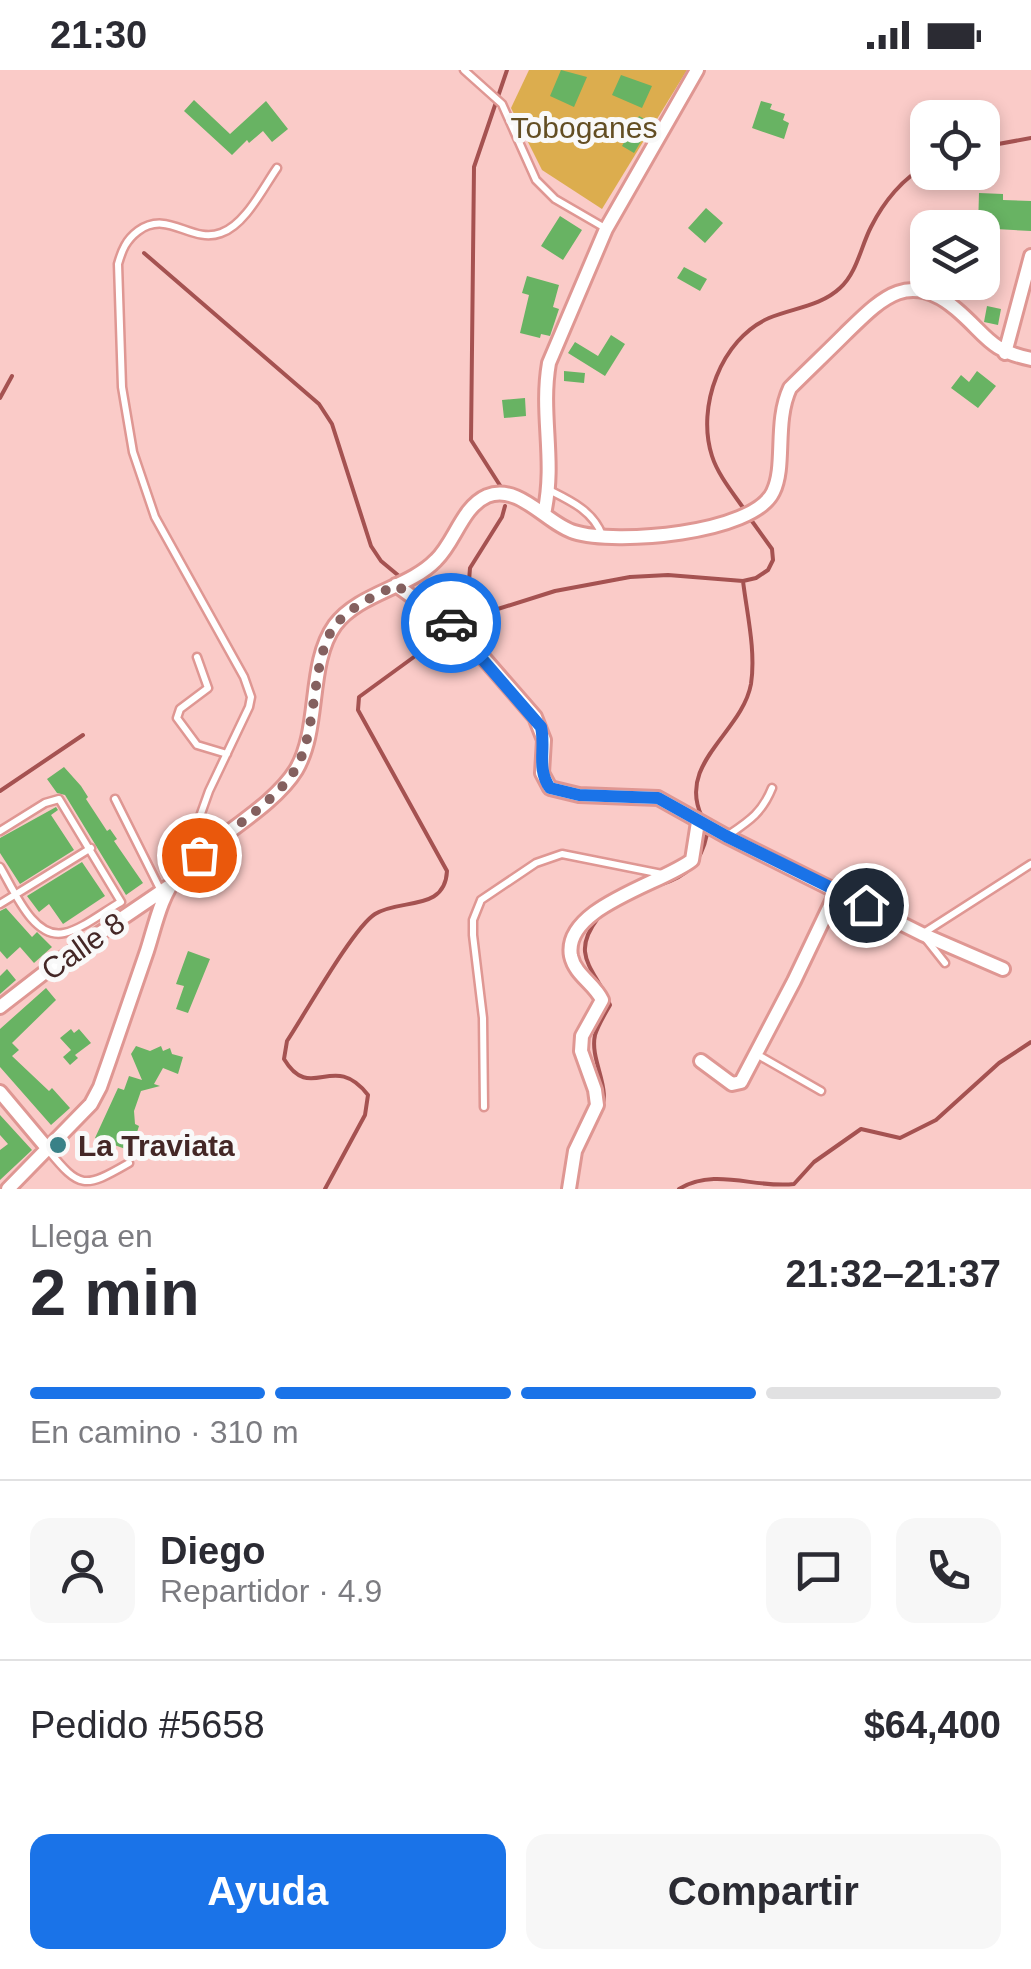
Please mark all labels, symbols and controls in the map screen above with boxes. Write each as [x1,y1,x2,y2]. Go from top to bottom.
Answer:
text: 21:30 [50,14,147,56]
map controls [910,100,1000,300]
button: locate [910,100,1000,190]
park label: Toboganes [511,111,657,144]
button: layers [910,210,1000,300]
courier [401,573,501,673]
icon: car [424,596,479,651]
pin [157,813,242,898]
icon: bag [172,828,227,883]
pin [824,863,909,948]
icon: home [839,878,894,933]
street label: Calle 8 [35,906,131,986]
place label: La Traviata [78,1129,235,1162]
marker: La Traviata [47,1134,69,1156]
text: Llega en [30,1218,153,1254]
text: 21:32–21:37 [785,1253,1001,1295]
text: 2 min [30,1256,200,1329]
text: En camino · 310 m [30,1414,299,1450]
button: person [30,1518,135,1623]
button: chat [766,1518,871,1623]
button: phone [896,1518,1001,1623]
text: Diego [160,1530,266,1572]
text: Repartidor · 4.9 [160,1573,382,1609]
text: Pedido #5658 [30,1704,265,1746]
text: $64,400 [864,1704,1001,1746]
button: Ayuda [30,1834,506,1949]
button: Compartir [526,1834,1001,1949]

